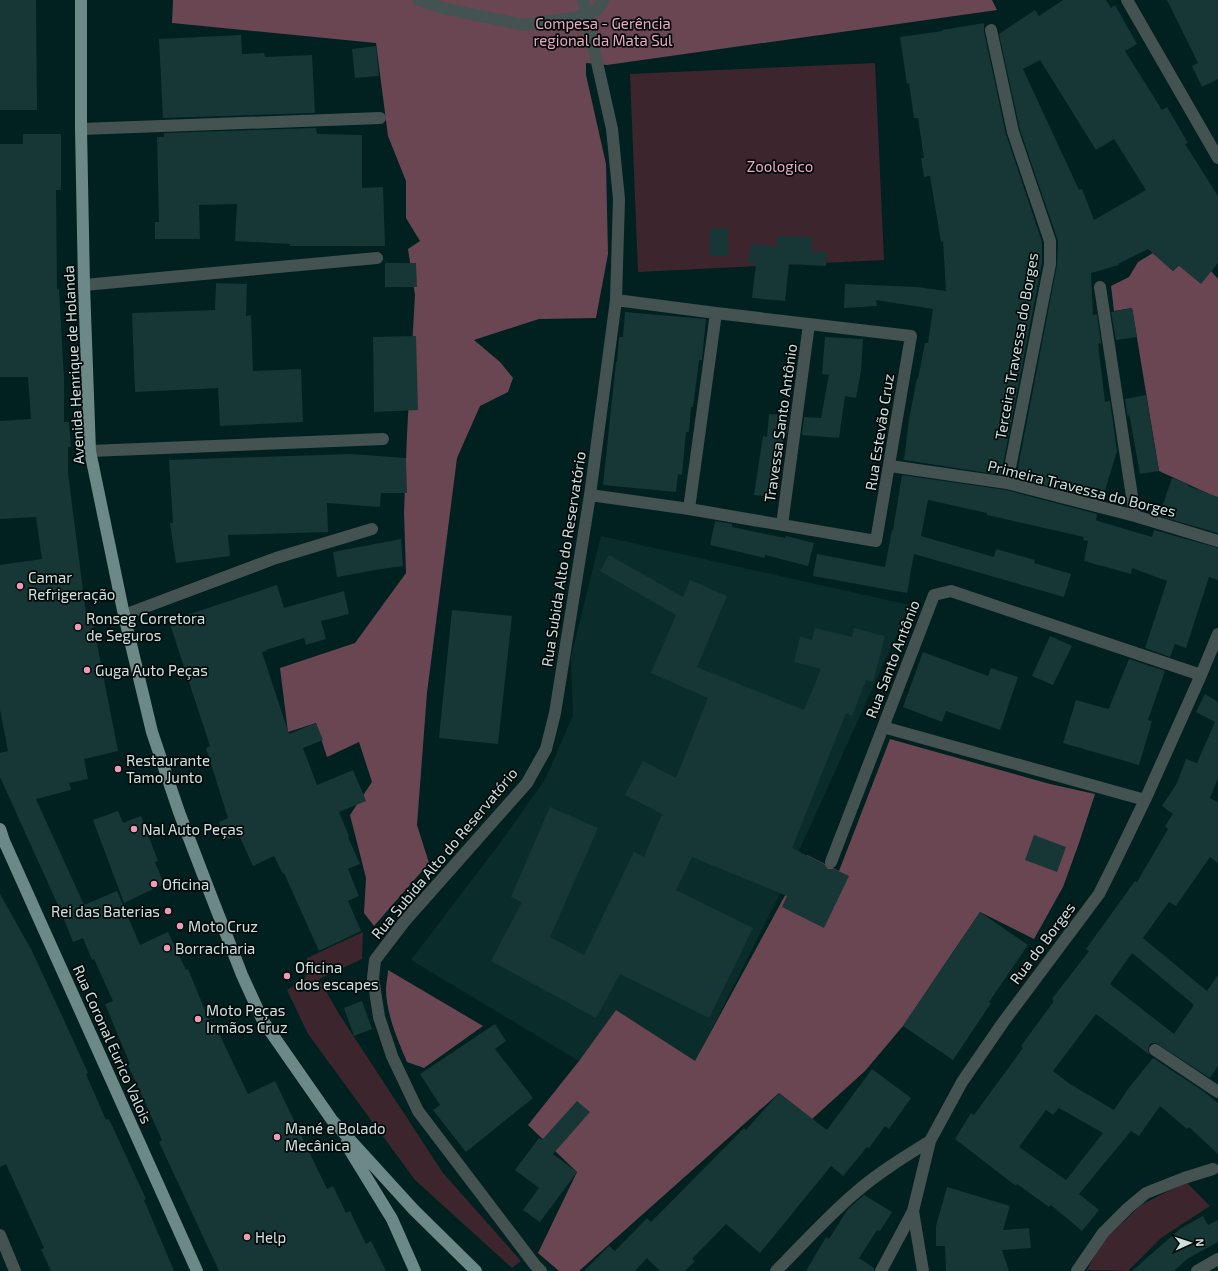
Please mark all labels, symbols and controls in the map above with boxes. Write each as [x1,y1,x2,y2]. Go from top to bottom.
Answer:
park label: Compesa - Gerência regional da Mata Sul [533,14,673,49]
park label: Zoologico [747,157,813,175]
street label: Terceira Travessa do Borges [991,251,1041,441]
street label: Avenida Henrique de Holanda [59,265,87,465]
street label: Travessa Santo Antônio [760,342,800,504]
street label: Rua Estevão Cruz [861,372,897,492]
street label: Rua Subida Alto do Reservatório [537,450,589,668]
street label: Primeira Travessa do Borges [986,456,1178,520]
place label: Camar Refrigeração [28,568,115,604]
marker: Camar Refrigeração [15,581,25,591]
street label: Rua Santo Antônio [861,597,923,721]
place label: Ronseg Corretora de Seguros [86,609,205,644]
marker: Ronseg Corretora de Seguros [73,622,83,632]
place label: Guga Auto Peças [95,661,208,680]
marker: Guga Auto Peças [82,665,92,675]
place label: Restaurante Tamo Junto [126,751,210,786]
marker: Restaurante Tamo Junto [113,764,123,774]
street label: Rua Subida Alto do Reservatório [367,764,521,942]
place label: Nal Auto Peças [142,820,243,839]
marker: Nal Auto Peças [129,824,139,834]
place label: Oficina [162,875,209,893]
marker: Oficina [149,879,159,889]
street label: Rua do Borges [1005,899,1079,987]
place label: Rei das Baterias [51,902,160,920]
marker: Rei das Baterias [163,906,173,916]
place label: Moto Cruz [188,917,258,935]
marker: Moto Cruz [175,921,185,931]
place label: Borracharia [175,939,255,957]
marker: Borracharia [162,943,172,953]
place label: Oficina dos escapes [295,958,379,993]
street label: Rua Coronal Eurico Valois [70,962,156,1126]
marker: Oficina dos escapes [282,971,292,981]
place label: Moto Peças Irmãos Cruz [206,1001,288,1036]
marker: Moto Peças Irmãos Cruz [193,1014,203,1024]
place label: Mané e Bolado Mecânica [285,1119,386,1154]
marker: Mané e Bolado Mecânica [272,1132,282,1142]
north arrow [1170,1223,1210,1263]
place label: Help [255,1228,286,1246]
marker: Help [242,1232,252,1242]
text: N [1194,1238,1207,1247]

